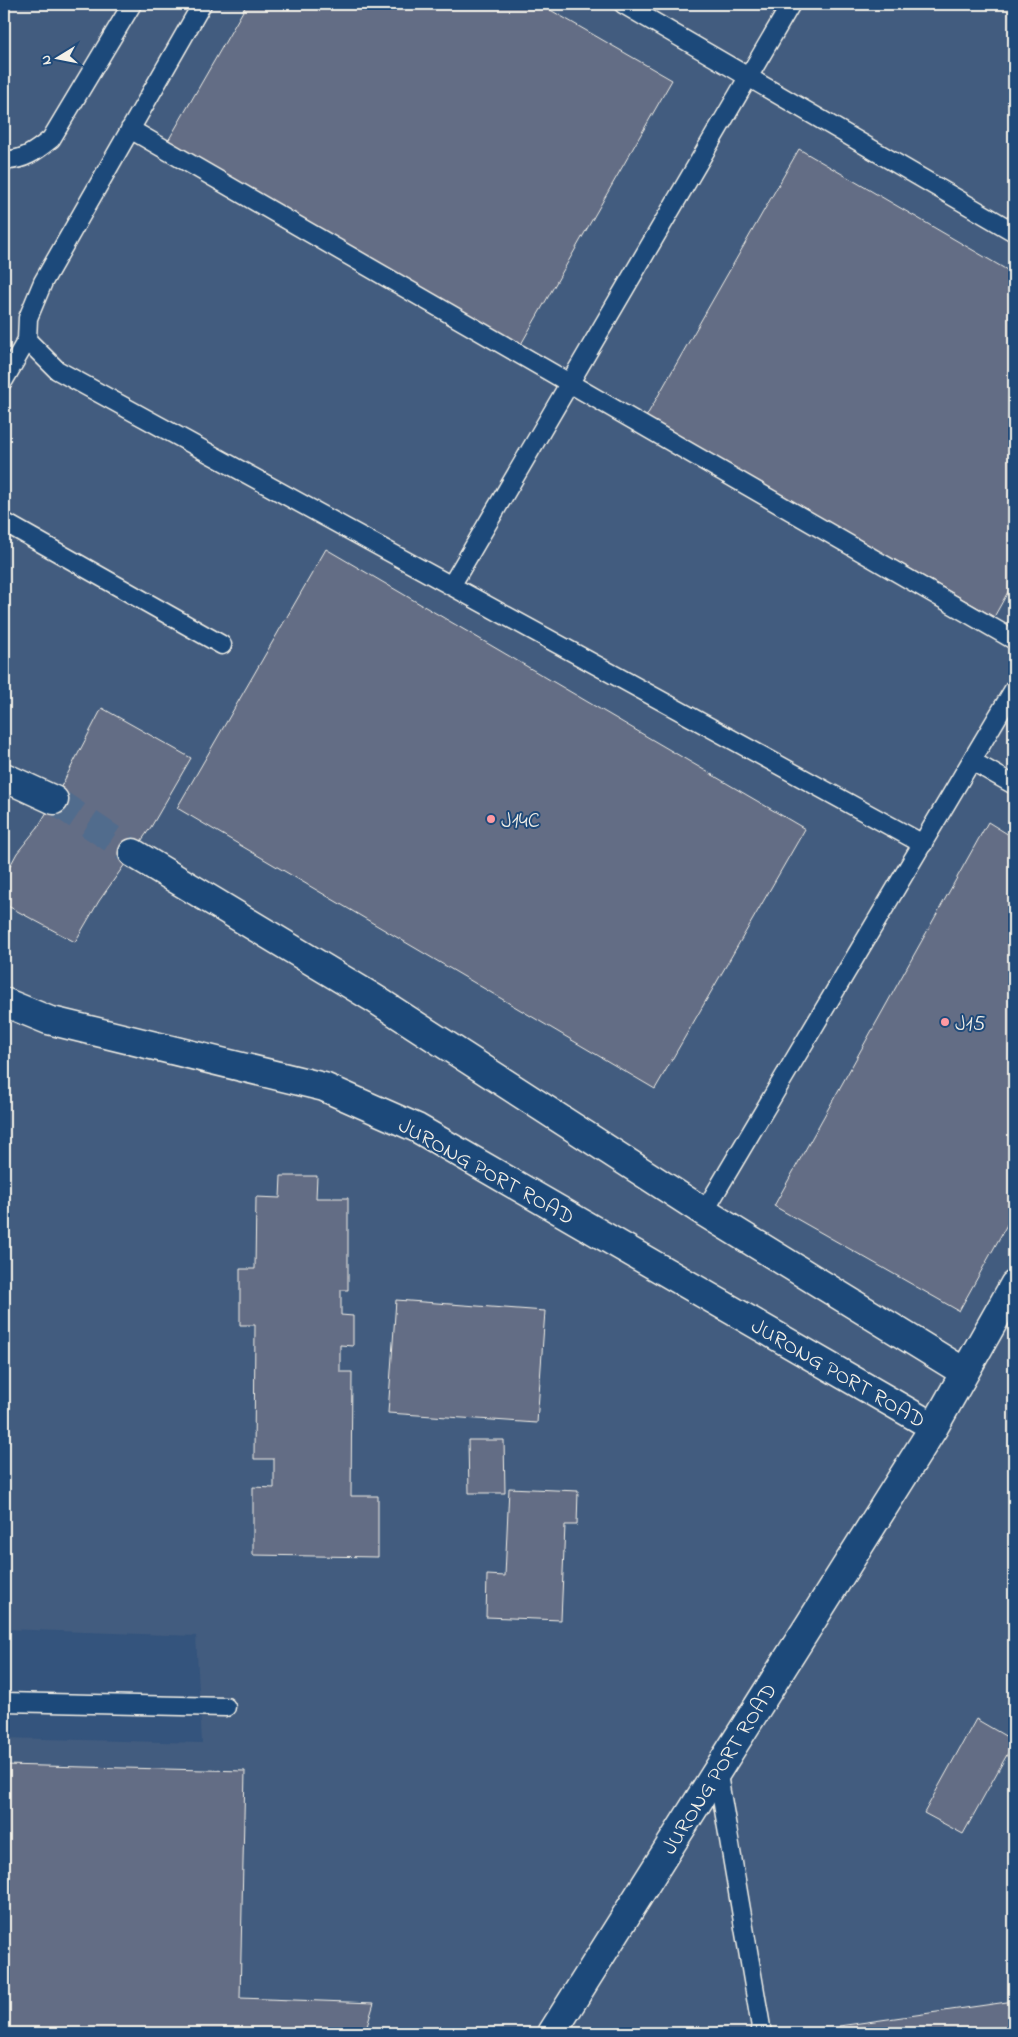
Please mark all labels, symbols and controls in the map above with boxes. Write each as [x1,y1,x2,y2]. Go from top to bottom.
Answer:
north arrow [32,32,82,82]
text: N [36,54,58,66]
place label: J14C [501,806,540,838]
marker: J14C [485,813,497,825]
place label: J15 [955,1009,985,1041]
marker: J15 [939,1016,951,1028]
street label: JURONG PORT ROAD [392,1111,579,1234]
street label: JURONG PORT ROAD [744,1311,931,1438]
street label: JURONG PORT ROAD [655,1678,786,1862]

